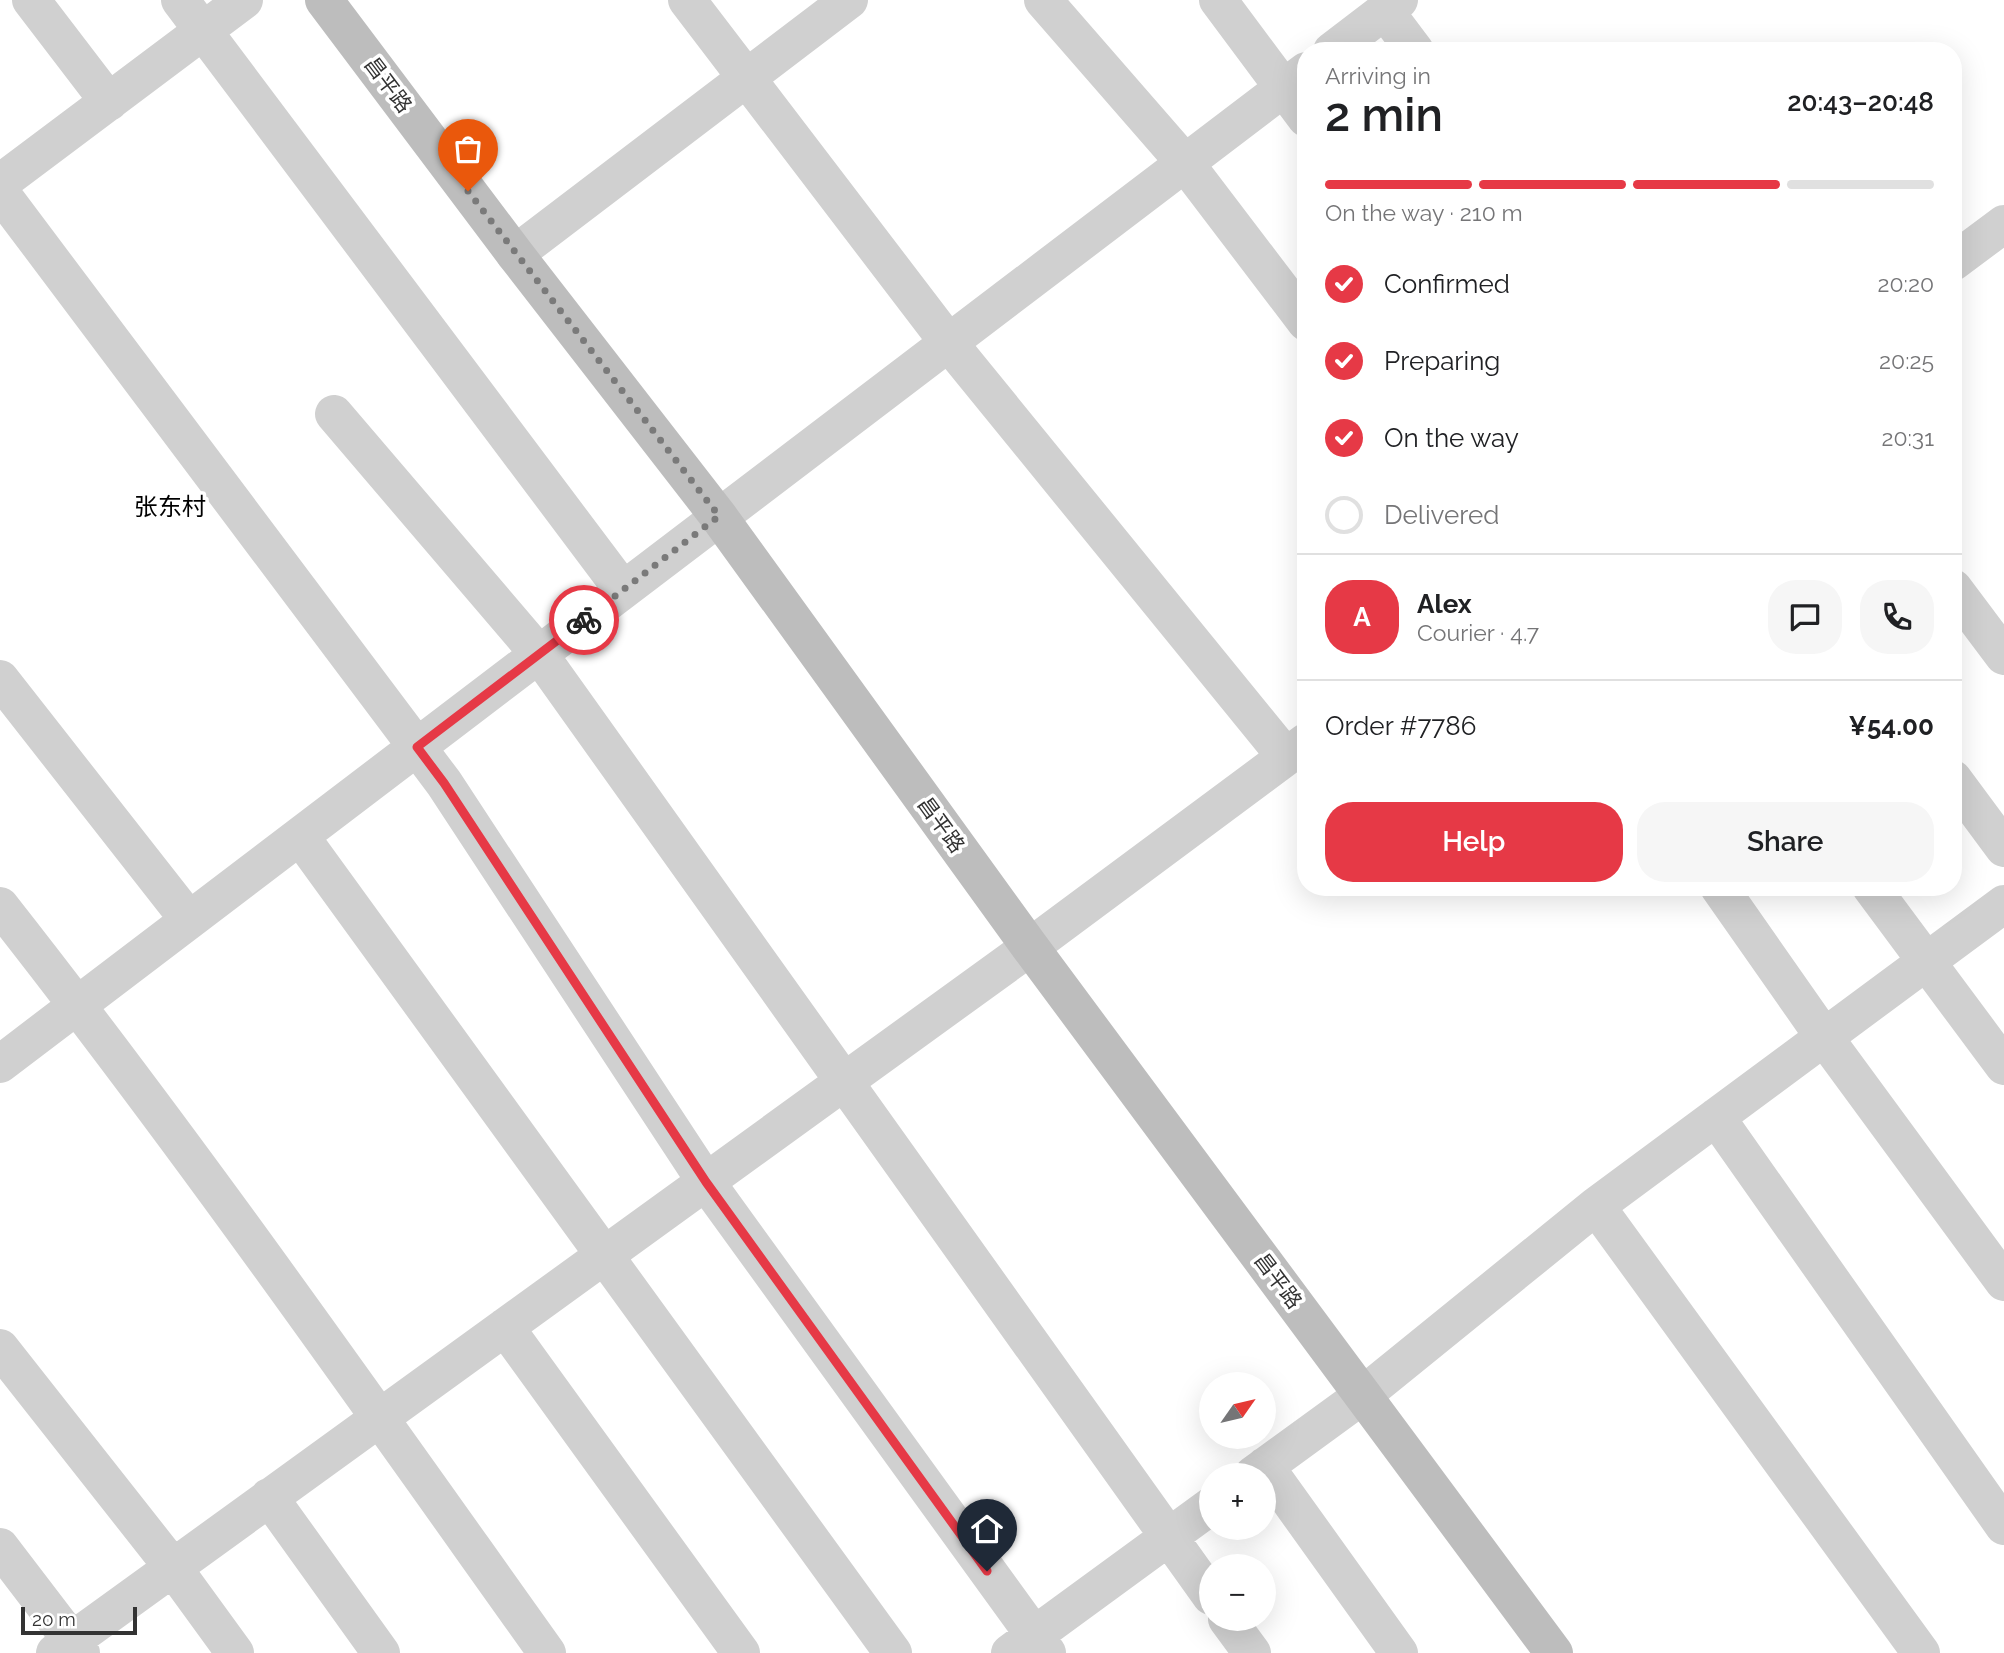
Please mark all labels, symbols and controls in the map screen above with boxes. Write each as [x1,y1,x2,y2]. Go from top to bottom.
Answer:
street label: 昌平路 [359,52,417,117]
text: Arriving in [1325,62,1431,89]
text: 20:43–20:48 [1787,87,1934,117]
text: 2 min [1325,88,1443,142]
pin [438,119,498,191]
icon: bag [449,130,487,168]
text: On the way · 210 m [1325,199,1523,226]
icon: check [1325,265,1363,303]
text: Confirmed [1384,269,1510,299]
text: 20:20 [1878,270,1934,297]
icon: check [1325,342,1363,380]
text: Preparing [1384,346,1500,376]
text: 20:25 [1879,347,1934,374]
icon: check [1325,419,1363,457]
text: On the way [1384,423,1519,453]
text: 20:31 [1881,424,1934,451]
district label: 张东村 [134,492,206,521]
text: Delivered [1384,500,1499,530]
button: chat [1768,580,1842,654]
button: phone [1860,580,1934,654]
courier [549,585,619,655]
text: Alex [1417,589,1472,619]
icon: bike [565,601,603,639]
text: A [1353,602,1371,632]
text: Courier · 4.7 [1417,619,1539,646]
text: Order #7786 [1325,711,1476,741]
text: ¥54.00 [1848,711,1934,741]
street label: 昌平路 [913,792,970,858]
button: Help [1325,802,1623,882]
button: Share [1637,802,1934,882]
street label: 昌平路 [1249,1248,1307,1313]
north arrow [1199,1372,1276,1449]
map controls [1199,1372,1276,1631]
button: + [1199,1463,1276,1540]
pin [957,1499,1017,1571]
icon: home [968,1510,1006,1548]
button: − [1199,1554,1276,1631]
scale bar [21,1604,136,1636]
text: 20 m [32,1608,76,1630]

